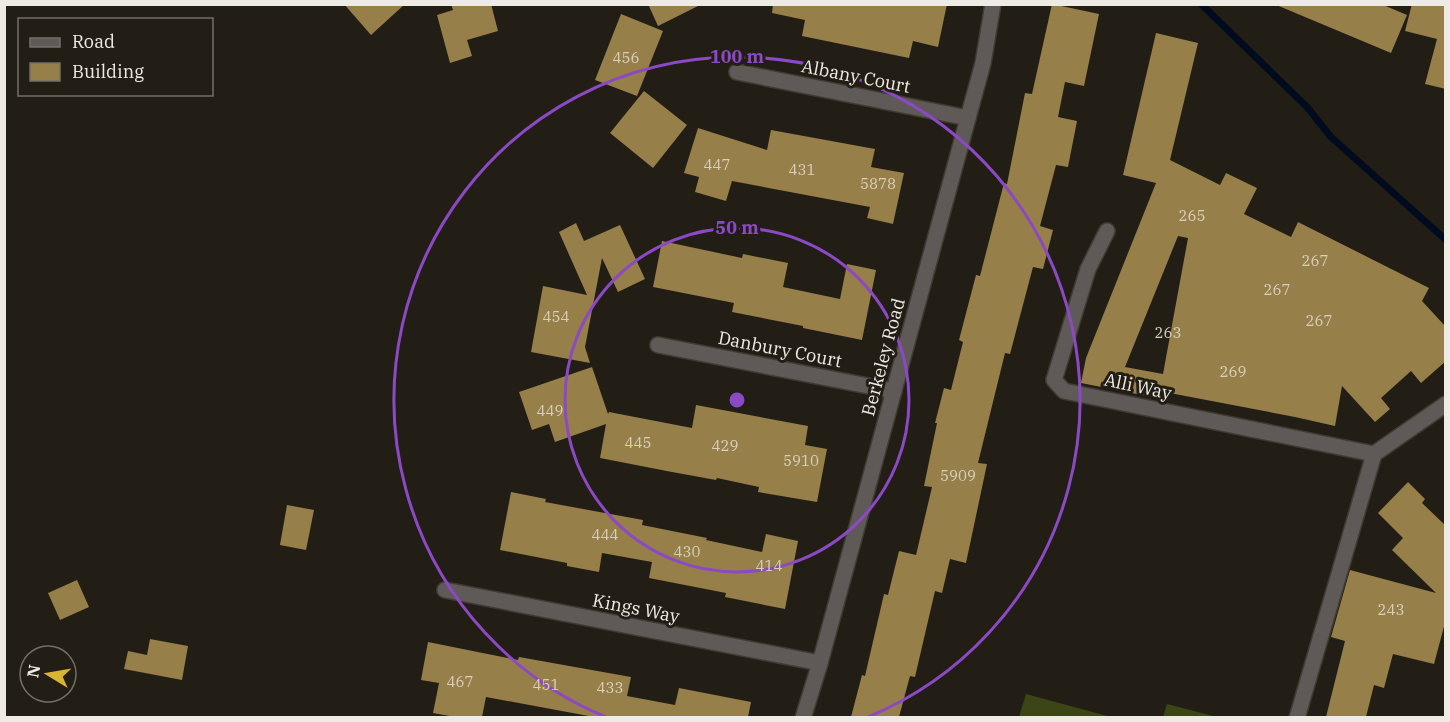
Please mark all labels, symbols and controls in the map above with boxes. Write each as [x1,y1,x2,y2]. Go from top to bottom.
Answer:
legend [18,18,213,96]
text: Road [72,30,115,53]
text: 100 m [710,45,765,68]
house number: 456 [612,48,640,67]
street label: Albany Court [799,54,913,98]
text: Building [72,60,144,83]
house number: 447 [703,155,731,174]
house number: 431 [788,160,816,179]
house number: 5878 [860,174,896,193]
house number: 265 [1178,206,1206,225]
text: 50 m [715,216,759,239]
house number: 267 [1301,251,1329,270]
house number: 267 [1263,280,1291,299]
street label: Berkeley Road [856,295,910,419]
house number: 454 [542,307,570,326]
house number: 267 [1305,311,1333,330]
house number: 263 [1154,323,1182,342]
street label: Danbury Court [716,326,844,372]
house number: 269 [1219,362,1247,381]
street label: Alli Way [1102,368,1174,404]
centre of rings [727,390,747,410]
house number: 449 [536,401,564,420]
house number: 445 [624,433,652,452]
house number: 429 [711,436,739,455]
house number: 5910 [783,451,819,470]
house number: 5909 [940,466,976,485]
house number: 444 [591,525,619,544]
house number: 430 [673,542,701,561]
house number: 414 [755,556,783,575]
street label: Kings Way [590,588,682,628]
house number: 243 [1377,600,1405,619]
north arrow [18,644,78,704]
text: N [22,663,44,679]
house number: 467 [446,672,474,691]
house number: 451 [532,675,560,694]
house number: 433 [596,678,624,697]

